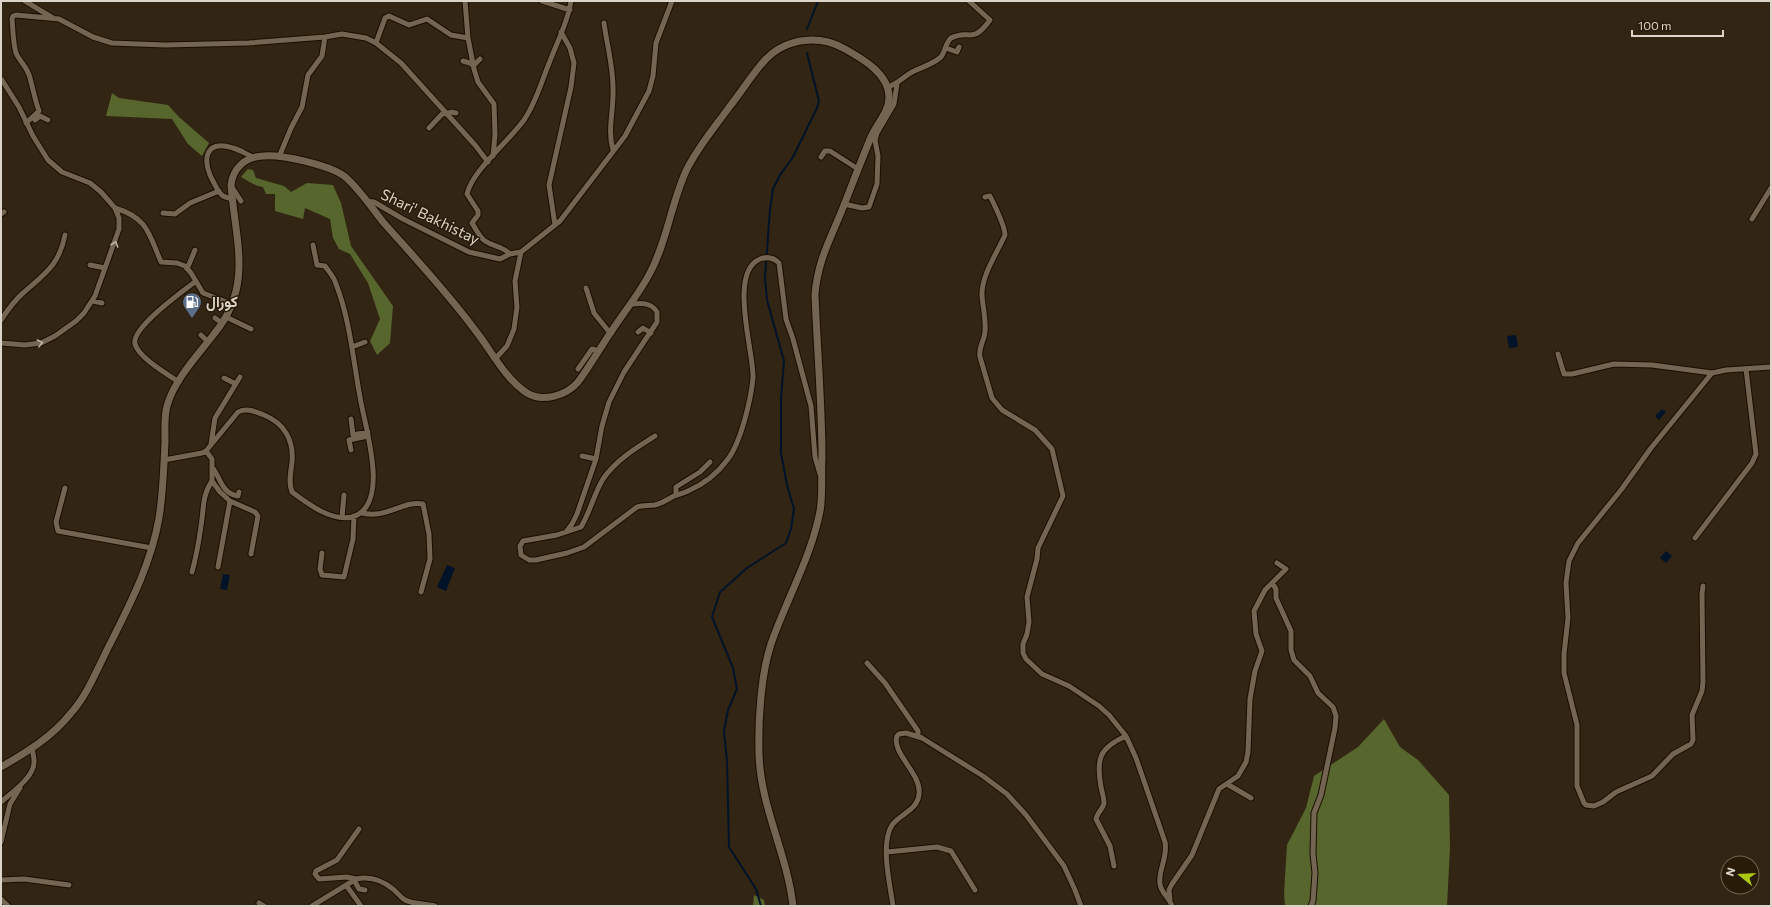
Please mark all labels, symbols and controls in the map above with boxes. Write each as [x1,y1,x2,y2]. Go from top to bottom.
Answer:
scale bar [1632,12,1723,38]
text: 100 m [1638,18,1672,32]
street label: Shari' Bakhistay [378,184,483,248]
one-way arrow [110,241,118,248]
fuel station icon: كورال [181,291,203,319]
place label: كورال [206,292,238,311]
one-way arrow [36,339,43,348]
north arrow [1720,855,1760,895]
text: N [1723,866,1737,878]

